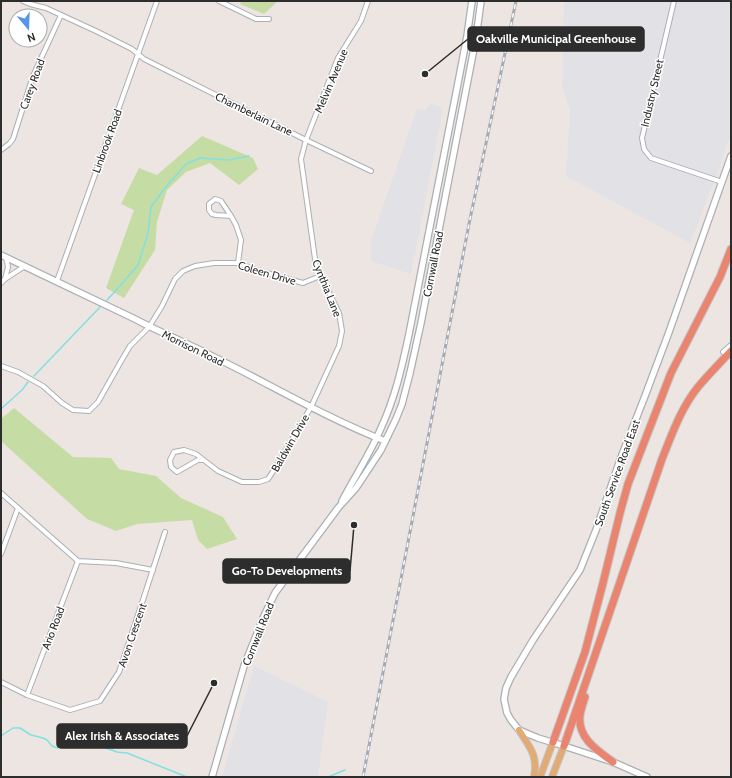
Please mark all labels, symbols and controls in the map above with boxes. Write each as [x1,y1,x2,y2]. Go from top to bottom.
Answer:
north arrow [8,8,48,48]
callout: Oakville Municipal Greenhouse [468,27,644,51]
text: N [25,30,37,45]
text: Oakville Municipal Greenhouse [476,31,636,46]
street label: Melvin Avenue [311,47,351,115]
street label: Carey Road [16,57,48,111]
street label: Industry Street [637,58,667,128]
street label: Chamberlain Lane [213,89,295,139]
street label: Linbrook Road [89,107,125,175]
street label: Cornwall Road [420,230,446,298]
street label: Cynthia Lane [309,257,345,319]
street label: Coleen Drive [236,258,298,288]
street label: Morrison Road [160,327,226,369]
street label: Baldwin Drive [268,411,312,474]
street label: South Service Road East [591,417,643,528]
callout: Go-To Developments [223,559,350,583]
text: Go-To Developments [232,563,342,578]
street label: Cornwall Road [239,600,277,668]
street label: Avon Crescent [114,601,150,669]
street label: Ario Road [38,605,68,651]
callout: Alex Irish & Associates [57,724,187,748]
text: Alex Irish & Associates [65,728,179,743]

